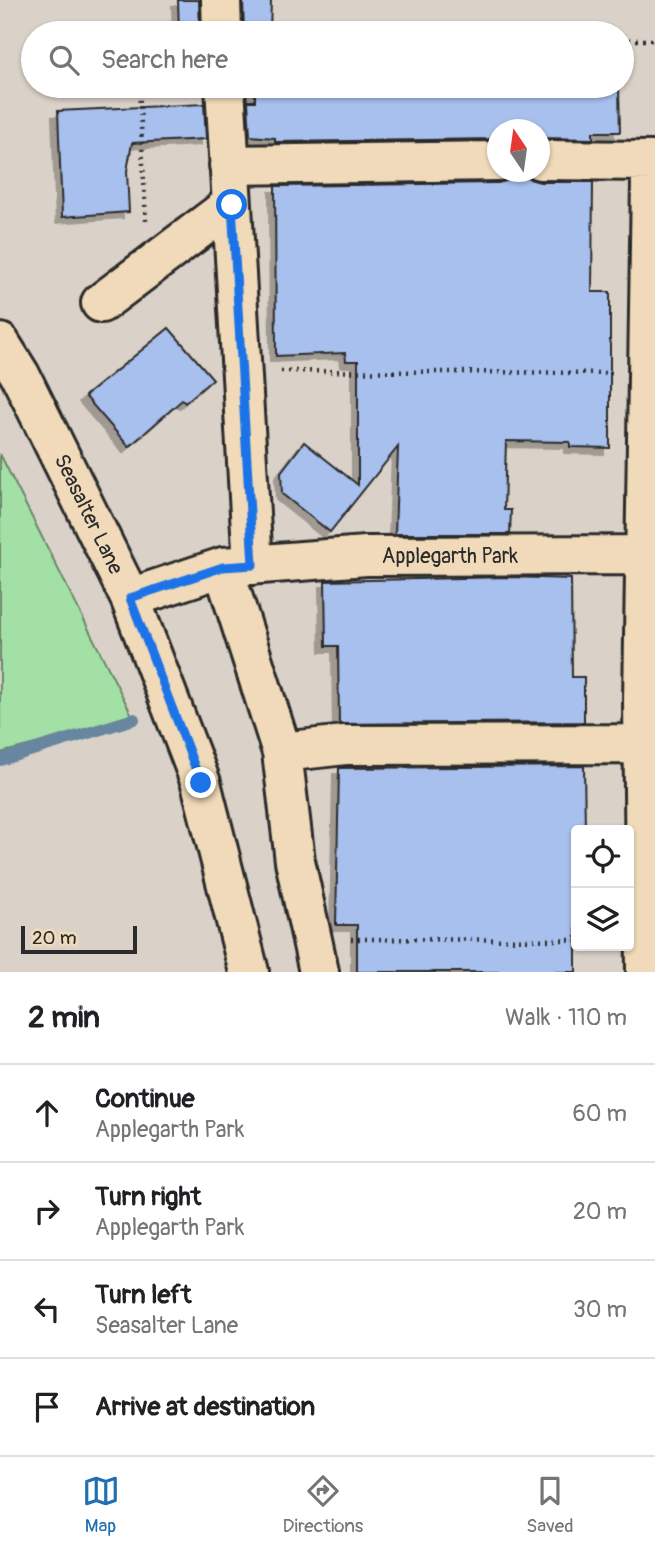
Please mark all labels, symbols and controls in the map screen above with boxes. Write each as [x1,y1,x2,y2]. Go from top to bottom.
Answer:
search box [21,21,634,98]
icon: search [45,41,83,79]
text: Search here [101,44,228,76]
north arrow [487,119,550,182]
route start [216,189,247,220]
street label: Seasalter Lane [48,450,130,579]
street label: Applegarth Park [382,543,518,570]
route end [185,767,216,798]
map controls [571,825,634,951]
button: locate [571,825,634,888]
button: layers [571,888,634,951]
scale bar [21,923,136,955]
text: 20 m [32,926,77,950]
text: 2 min [28,999,100,1036]
text: Walk · 110 m [505,1003,627,1032]
text: Continue [95,1083,195,1115]
icon: ahead [28,1094,66,1132]
text: 60 m [572,1099,627,1128]
text: Applegarth Park [95,1115,244,1144]
text: Turn right [95,1181,201,1213]
icon: right [28,1192,66,1230]
text: 20 m [573,1197,627,1226]
text: Applegarth Park [95,1213,244,1242]
text: Turn left [95,1279,191,1311]
icon: left [28,1290,66,1328]
text: 30 m [573,1295,627,1324]
text: Seasalter Lane [95,1311,238,1340]
icon: arrive [28,1388,66,1426]
text: Arrive at destination [95,1391,315,1423]
tab: Map [82,1472,120,1538]
tab: Directions [283,1472,363,1538]
tab: Saved [526,1472,573,1538]

